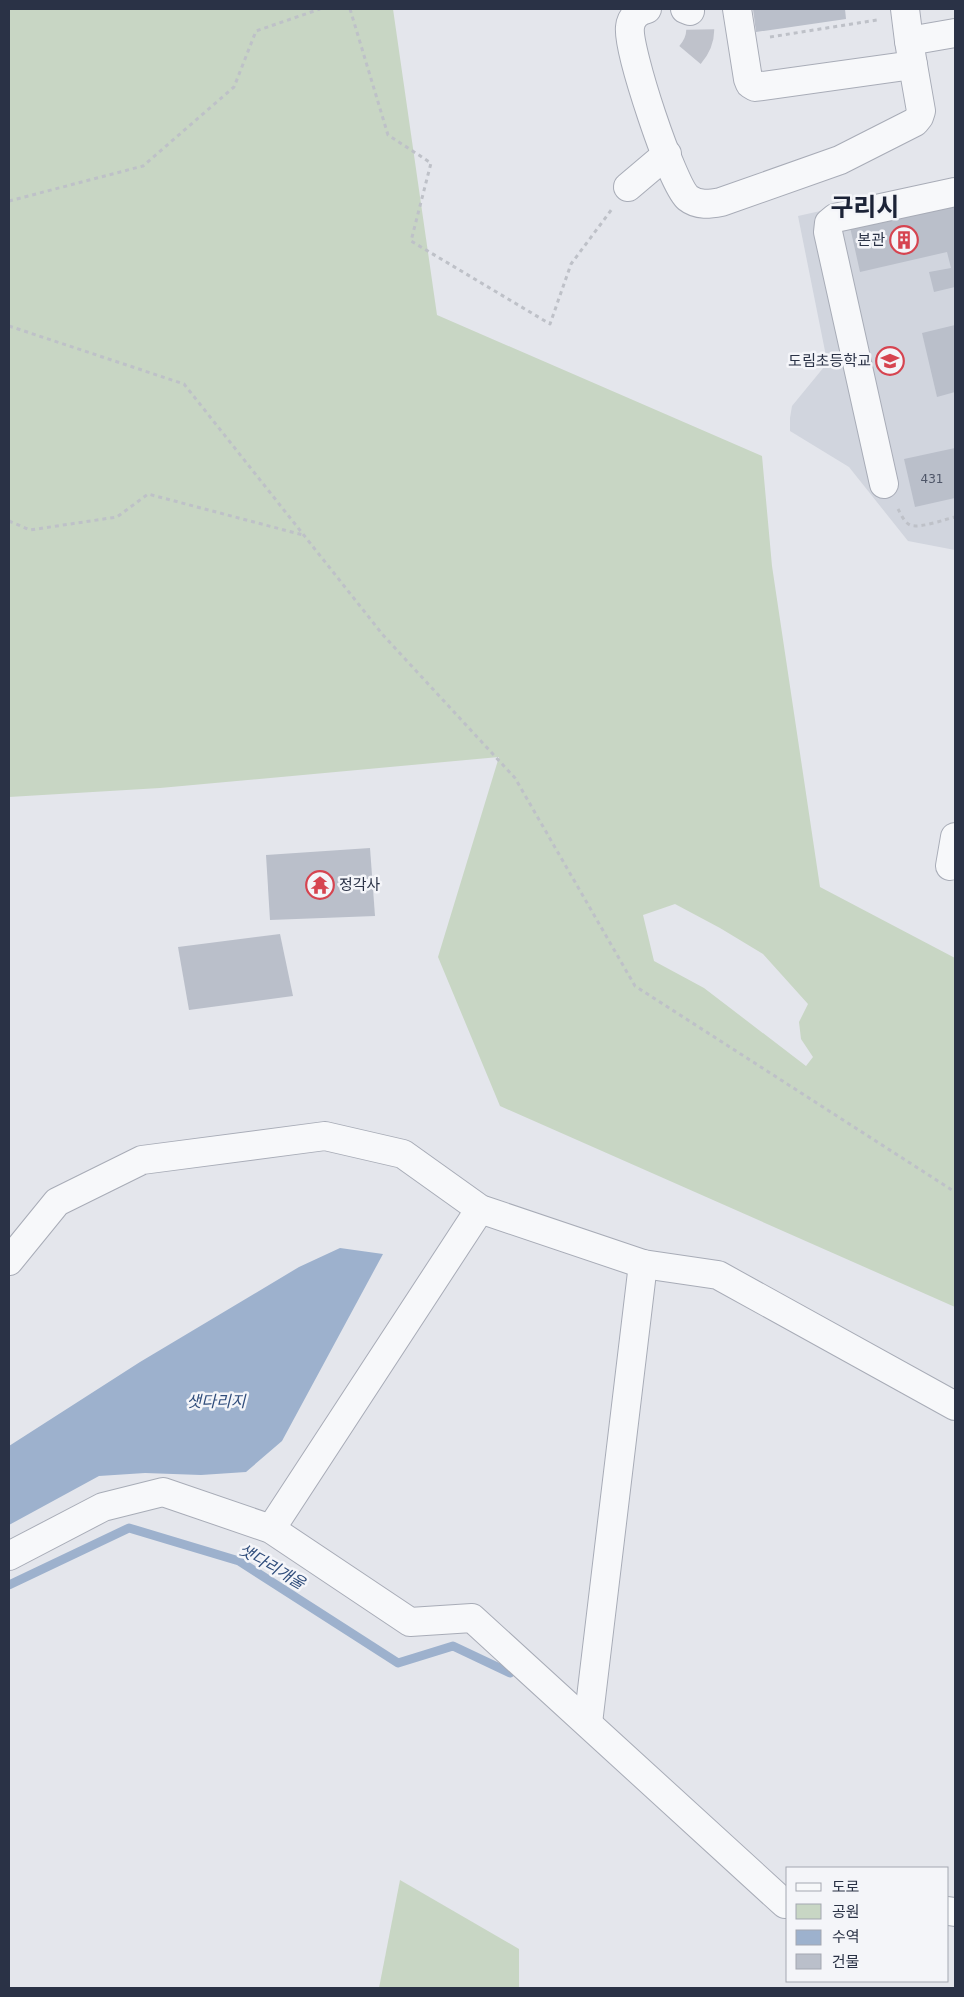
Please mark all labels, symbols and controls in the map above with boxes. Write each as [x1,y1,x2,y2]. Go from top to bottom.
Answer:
district label: 구리시 [830,193,900,222]
building icon: 본관 [889,225,919,255]
place label: 본관 [857,231,885,249]
school or university icon: 도림초등학교 [875,346,905,376]
place label: 도림초등학교 [788,352,871,370]
house number: 431 [921,472,943,486]
temple icon: 정각사 [305,870,335,900]
place label: 정각사 [339,876,381,894]
water label: 샛다리지 [187,1392,247,1411]
water label: 샛다리개울 [235,1540,309,1594]
legend [786,1867,949,1982]
text: 도로 [832,1878,860,1896]
text: 공원 [832,1903,860,1921]
text: 수역 [832,1928,860,1946]
text: 건물 [832,1953,860,1971]

